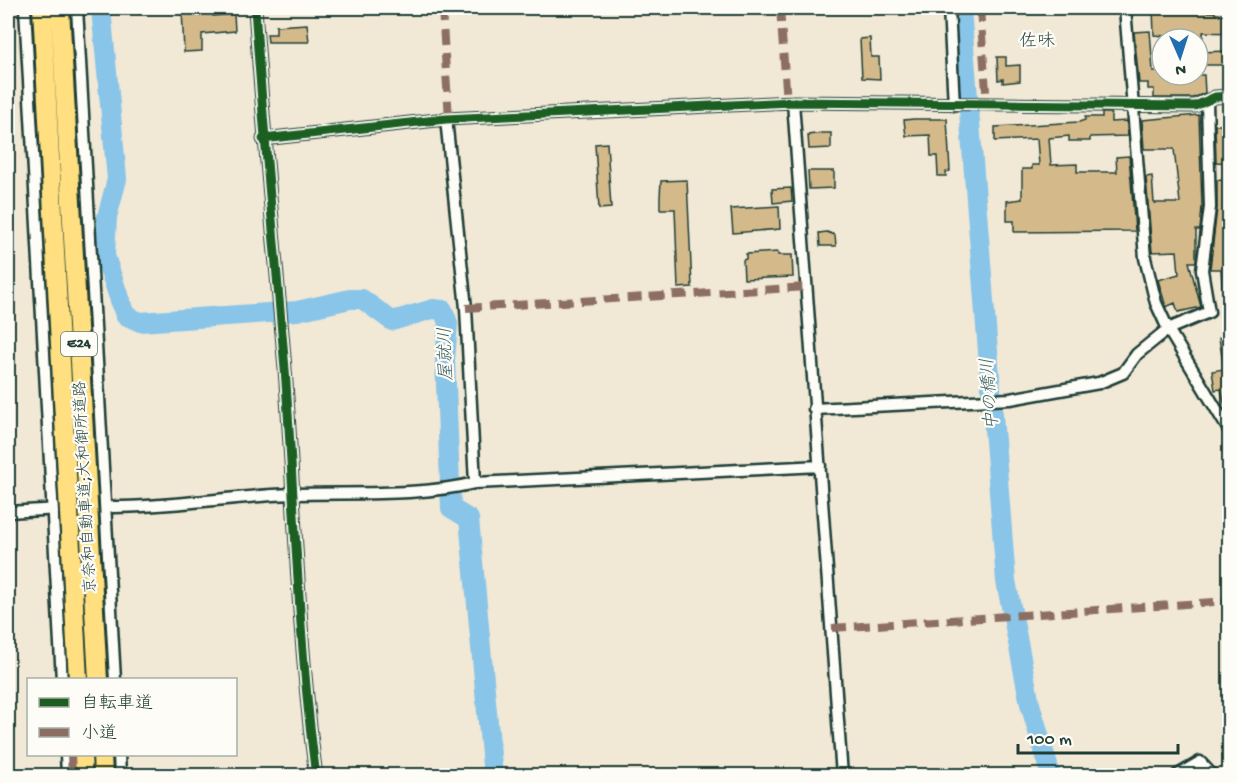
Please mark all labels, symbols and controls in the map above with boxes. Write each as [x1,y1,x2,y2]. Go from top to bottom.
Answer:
north arrow [1150,27,1210,87]
district label: 佐味 [1019,31,1055,53]
text: N [1174,59,1186,78]
water label: 屋就川 [435,327,458,381]
road number: E24 [61,332,97,356]
water label: 中の橋川 [977,357,1004,431]
street label: 京奈和自動車道;大和御所道路 [70,380,102,594]
legend [27,678,237,756]
text: 自転車道 [81,693,153,715]
scale bar [1018,717,1178,755]
text: 小道 [81,723,117,745]
text: 100 m [1026,730,1072,751]

